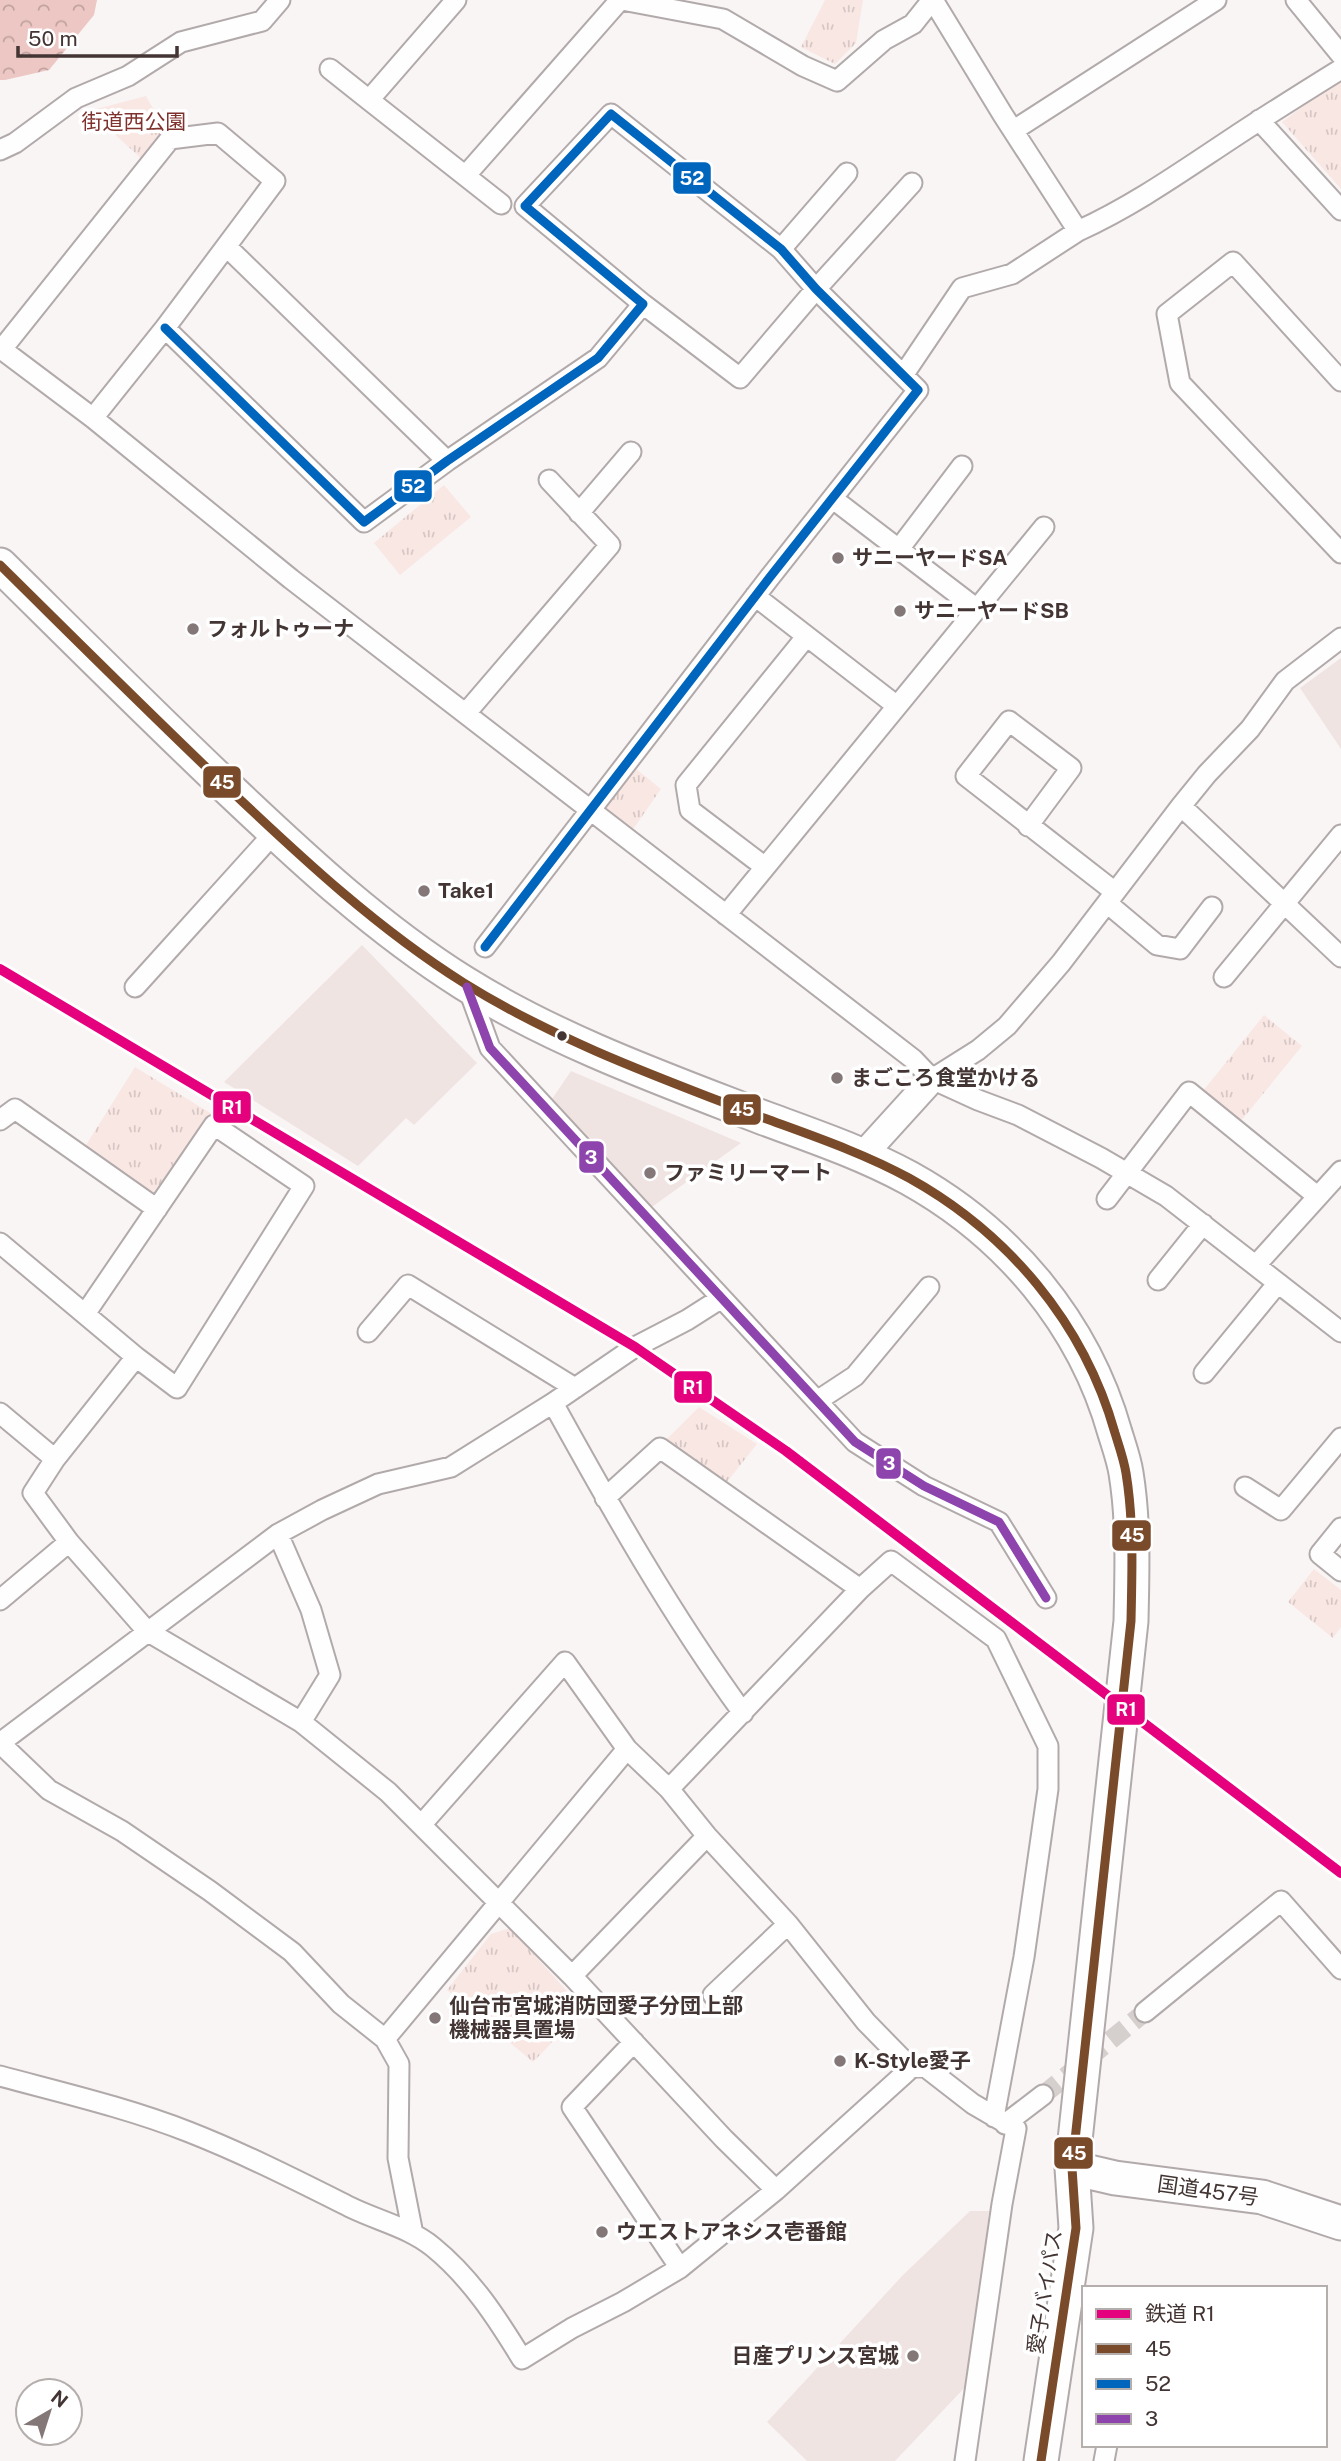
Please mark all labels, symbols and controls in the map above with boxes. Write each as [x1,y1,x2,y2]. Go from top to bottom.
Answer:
scale bar [18,14,177,58]
text: 50 m [28,26,78,51]
park label: 街道西公園 [82,109,187,134]
line badge: 52 [672,161,712,195]
text: 52 [680,167,704,189]
line badge: 52 [393,469,433,503]
text: 52 [401,475,425,497]
place label: サニーヤードSA [852,545,1008,570]
marker: サニーヤードSA [830,550,846,566]
place label: サニーヤードSB [914,598,1069,623]
marker: サニーヤードSB [892,603,908,619]
place label: フォルトゥーナ [207,616,354,641]
marker: フォルトゥーナ [185,621,201,637]
line badge: 45 [202,765,242,799]
text: 45 [209,771,235,793]
place label: Take1 [438,878,494,903]
marker: Take1 [416,883,432,899]
unlabelled marker [555,1029,569,1043]
place label: まごころ食堂かける [851,1065,1040,1090]
marker: まごころ食堂かける [829,1070,845,1086]
line badge: R1 [212,1090,252,1124]
line badge: 45 [722,1093,762,1126]
text: R1 [221,1096,243,1118]
text: 45 [729,1098,755,1120]
line badge: 3 [578,1140,605,1174]
text: 3 [585,1146,597,1168]
place label: ファミリーマート [664,1160,832,1185]
marker: ファミリーマート [642,1165,658,1181]
line badge: R1 [673,1370,713,1404]
text: R1 [682,1376,704,1398]
line badge: 3 [875,1447,902,1480]
text: 3 [883,1452,895,1474]
line badge: 45 [1111,1519,1152,1552]
text: 45 [1119,1524,1145,1546]
line badge: R1 [1106,1693,1146,1726]
text: R1 [1115,1698,1137,1720]
place label: 仙台市宮城消防団愛子分団上部 機械器具置場 [449,1993,743,2042]
marker: 仙台市宮城消防団愛子分団上部 機械器具置場 [427,2010,443,2026]
place label: K-Style愛子 [854,2048,971,2073]
marker: K-Style愛子 [832,2053,848,2069]
line badge: 45 [1053,2136,1094,2170]
text: 45 [1061,2142,1087,2164]
street label: 国道457号 [1156,2171,1260,2210]
place label: ウエストアネシス壱番館 [616,2219,847,2244]
marker: ウエストアネシス壱番館 [594,2224,610,2240]
street label: 愛子バイパス [1022,2228,1067,2356]
legend [1082,2286,1327,2447]
text: 鉄道 R1 [1145,2301,1215,2326]
text: 45 [1145,2336,1171,2361]
place label: 日産プリンス宮城 [731,2343,899,2368]
marker: 日産プリンス宮城 [905,2348,921,2364]
text: 52 [1145,2371,1171,2396]
north arrow [14,2377,84,2447]
text: N [47,2386,72,2412]
text: 3 [1145,2406,1158,2431]

